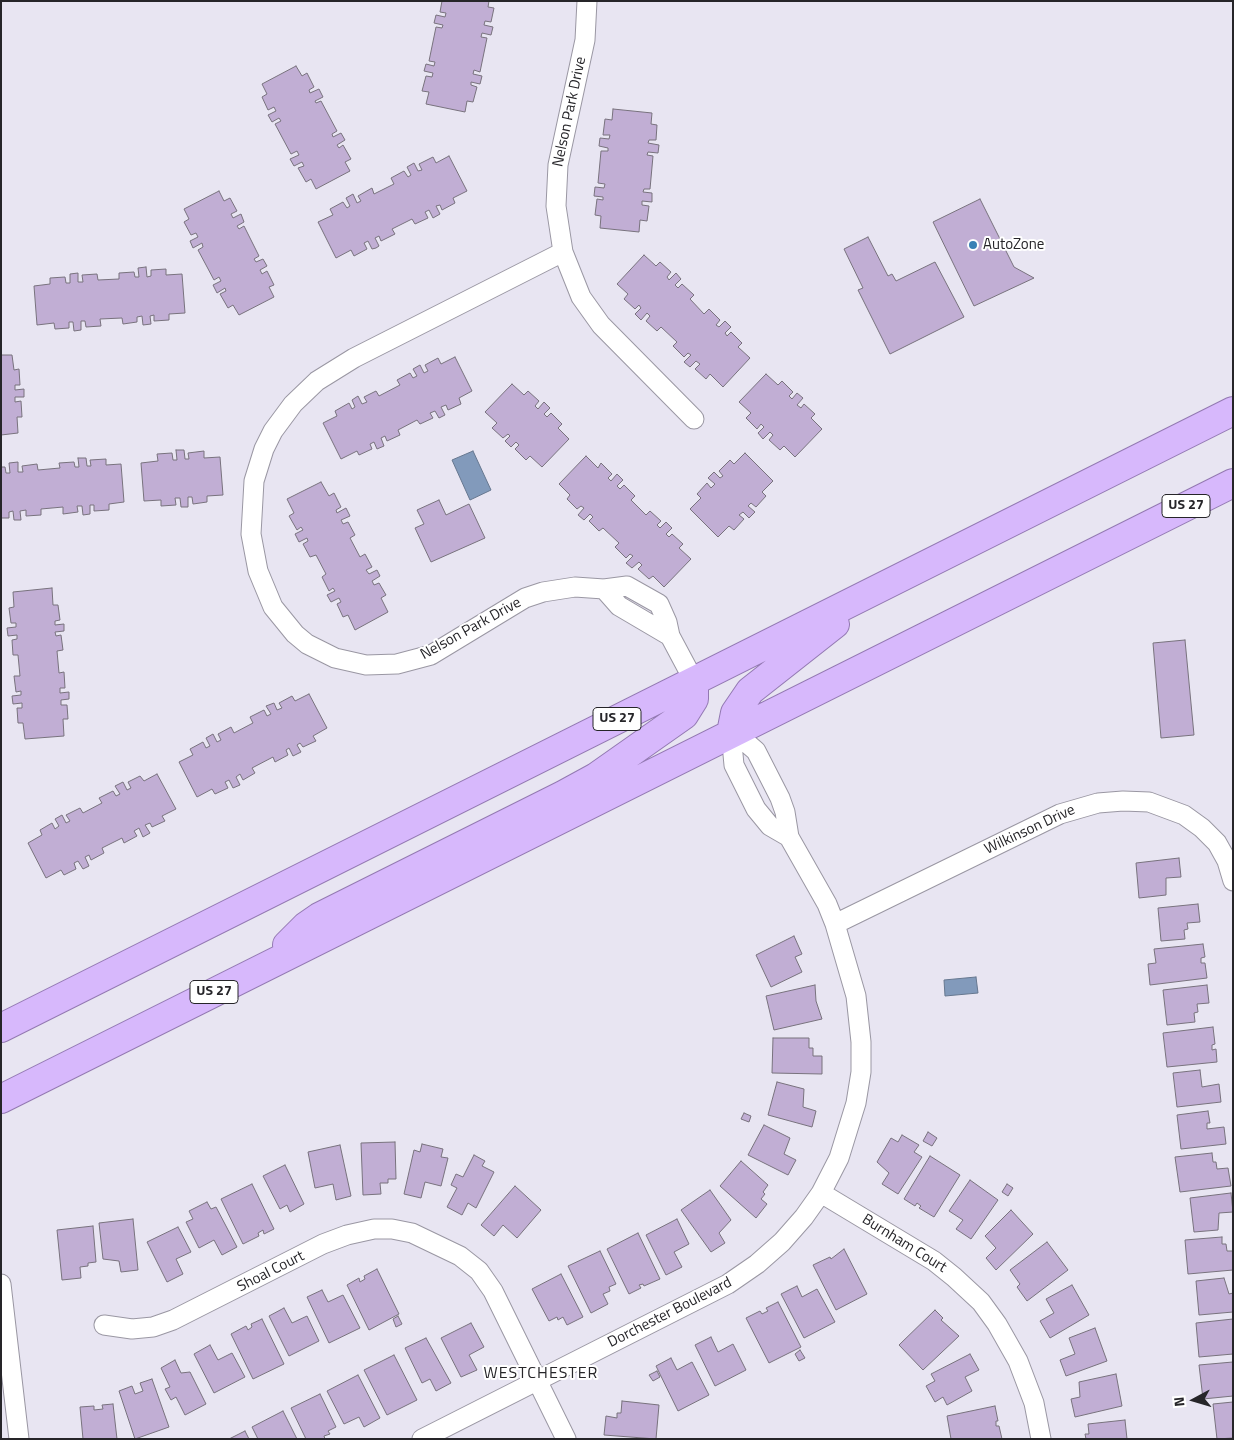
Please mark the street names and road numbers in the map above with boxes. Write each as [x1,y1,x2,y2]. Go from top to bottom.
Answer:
street label: Nelson Park Drive [550,55,590,169]
road number: US 27 [1162,494,1210,518]
street label: Nelson Park Drive [418,594,524,664]
road number: US 27 [593,708,641,731]
street label: Wilkinson Drive [982,801,1078,859]
road number: US 27 [190,980,238,1004]
street label: Burnham Court [858,1211,950,1277]
street label: Shoal Court [235,1247,307,1297]
street label: Dorchester Boulevard [605,1274,735,1352]

